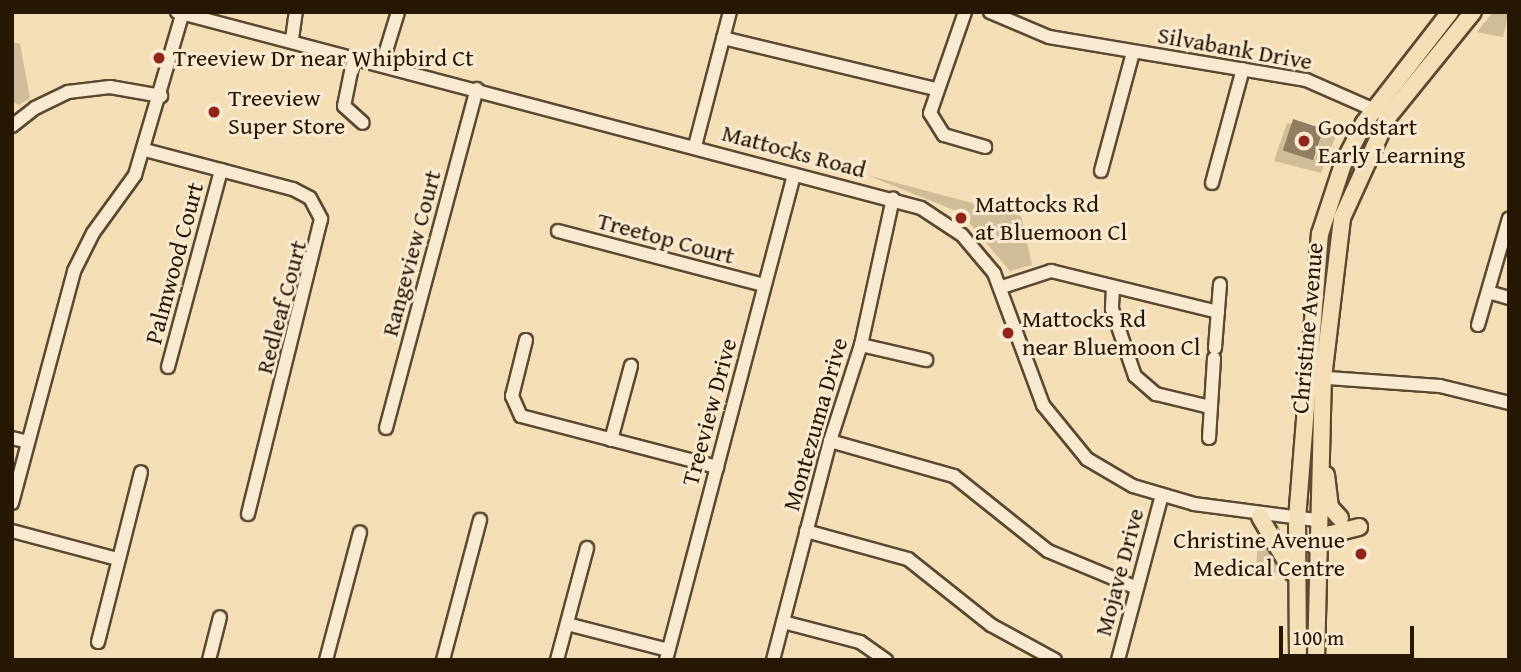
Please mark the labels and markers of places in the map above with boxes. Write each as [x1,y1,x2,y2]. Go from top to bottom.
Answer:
place label: Treeview Dr near Whipbird Ct [173,44,474,72]
marker: Treeview Dr near Whipbird Ct [151,50,167,66]
place label: Treeview Super Store [228,84,345,140]
marker: Treeview Super Store [206,104,222,120]
place label: Goodstart Early Learning [1318,113,1465,169]
marker: Goodstart Early Learning [1296,133,1312,149]
place label: Mattocks Rd at Bluemoon Cl [975,190,1127,246]
marker: Mattocks Rd at Bluemoon Cl [953,210,969,226]
place label: Mattocks Rd near Bluemoon Cl [1022,305,1200,361]
marker: Mattocks Rd near Bluemoon Cl [1000,325,1016,341]
place label: Christine Avenue Medical Centre [1173,526,1345,582]
marker: Christine Avenue Medical Centre [1351,544,1371,564]

